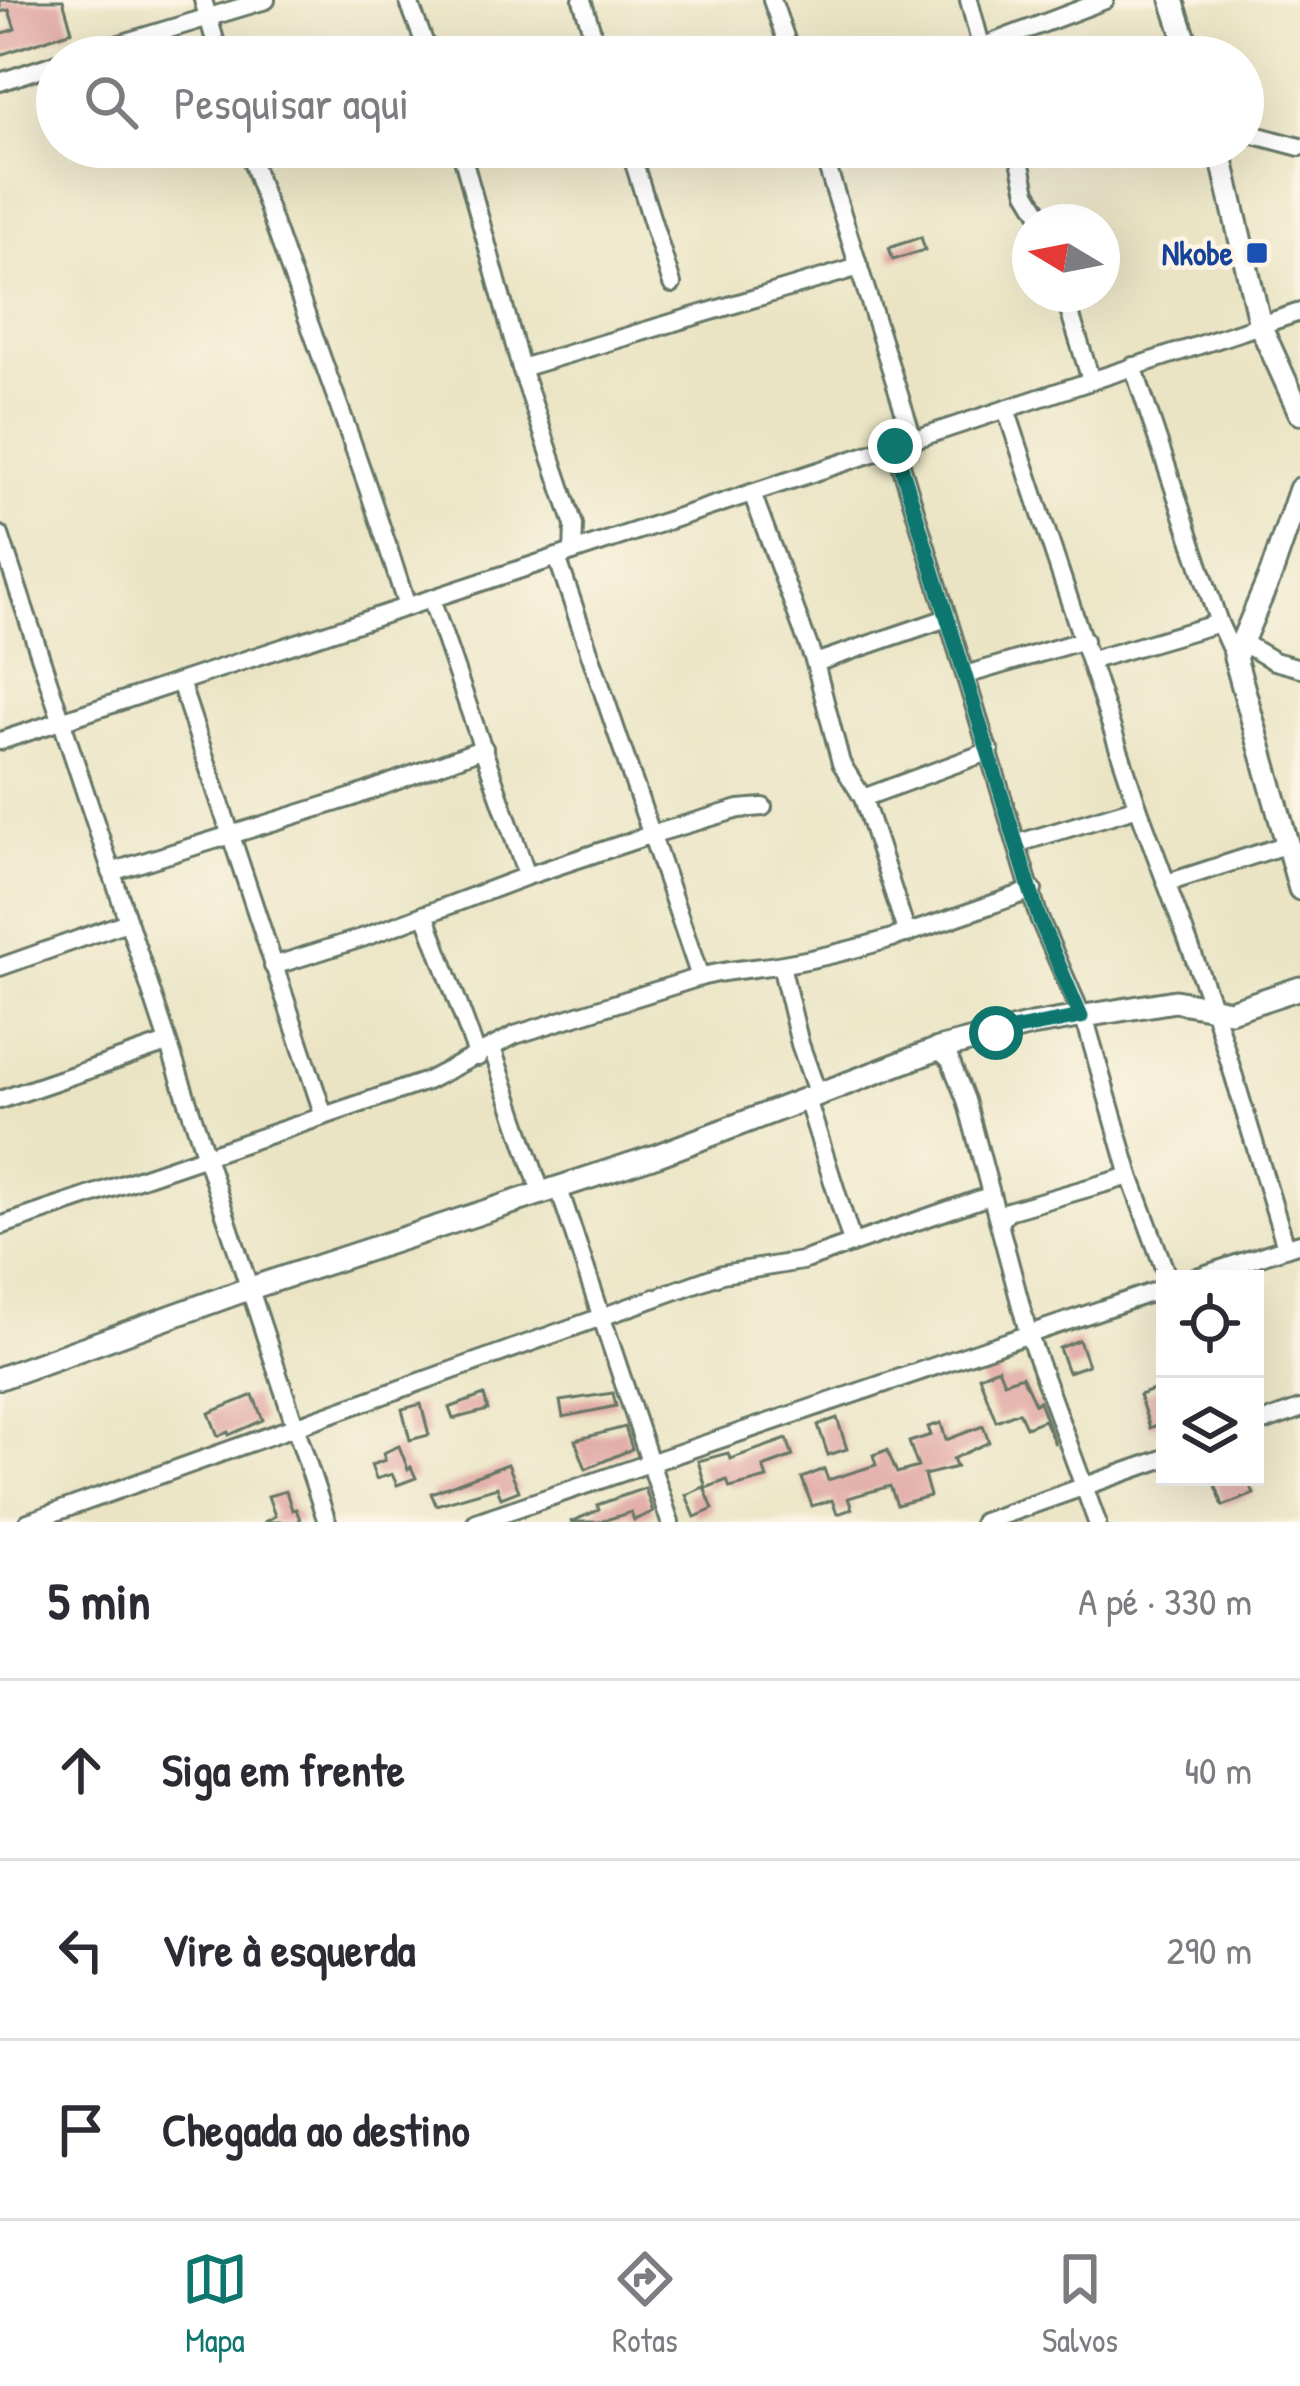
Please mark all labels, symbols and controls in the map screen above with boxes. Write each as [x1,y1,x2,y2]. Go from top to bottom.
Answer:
search box [36,36,1264,168]
icon: search [78,69,144,135]
text: Pesquisar aqui [174,72,409,133]
north arrow [1012,204,1120,312]
place label: Nkobe [1162,231,1234,275]
marker: Nkobe [1244,240,1270,266]
route end [868,419,922,473]
route start [969,1006,1023,1060]
map controls [1156,1270,1264,1486]
button: locate [1156,1270,1264,1378]
button: layers [1156,1378,1264,1486]
text: 5 min [48,1566,150,1635]
text: A pé · 330 m [1078,1574,1252,1627]
icon: ahead [48,1737,114,1803]
text: Siga em frente [162,1739,405,1800]
text: 40 m [1184,1743,1252,1796]
icon: left [48,1917,114,1983]
text: Vire à esquerda [162,1919,415,1980]
text: 290 m [1166,1923,1252,1976]
icon: arrive [48,2097,114,2163]
text: Chegada ao destino [162,2099,470,2160]
tab: Mapa [182,2246,248,2362]
tab: Rotas [612,2246,678,2362]
tab: Salvos [1042,2246,1118,2362]

